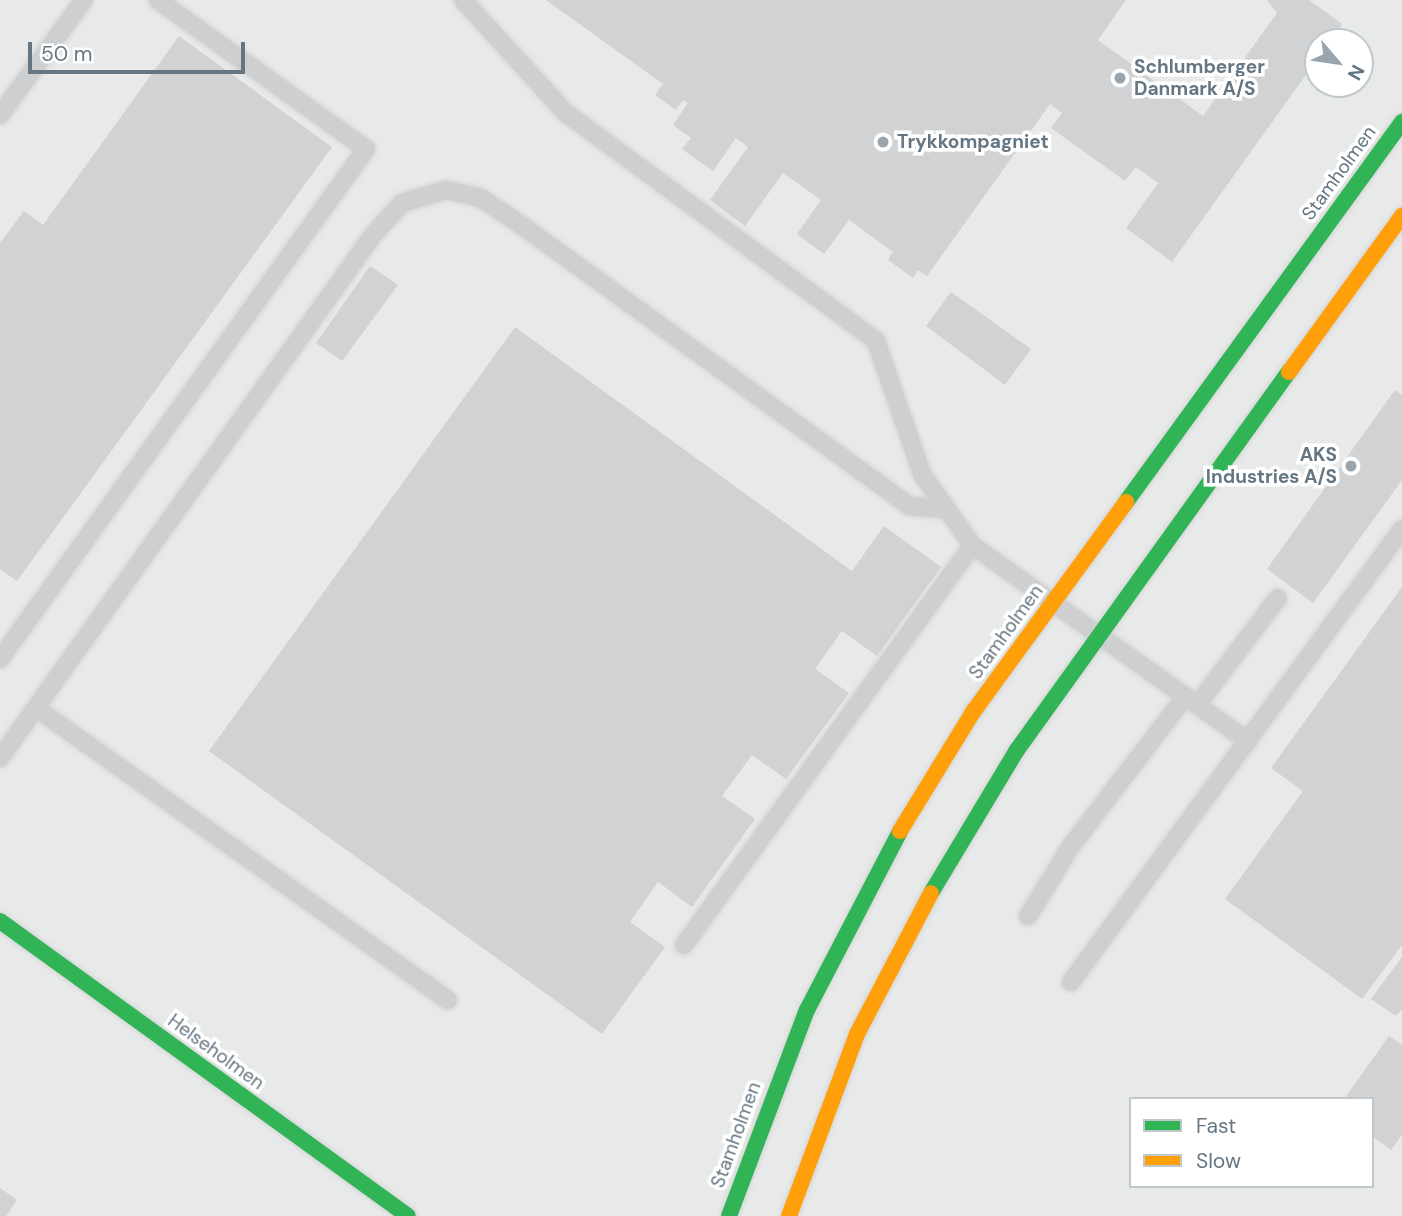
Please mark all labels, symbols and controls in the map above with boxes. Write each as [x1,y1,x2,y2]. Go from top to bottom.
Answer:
scale bar [32,28,248,72]
north arrow [1304,28,1374,98]
text: 50 m [41,40,92,68]
place label: Schlumberger Danmark A/S [1134,56,1265,100]
text: N [1342,60,1370,85]
marker: Schlumberger Danmark A/S [1112,70,1128,86]
street label: Stamholmen [1297,121,1381,225]
place label: Trykkompagniet [897,131,1049,153]
marker: Trykkompagniet [875,134,891,150]
place label: AKS Industries A/S [1206,444,1337,488]
marker: AKS Industries A/S [1343,458,1359,474]
street label: Stamholmen [964,580,1048,684]
street label: Helseholmen [163,1009,269,1095]
street label: Stamholmen [706,1079,766,1191]
legend [1129,1097,1374,1188]
text: Fast [1196,1112,1236,1140]
text: Slow [1196,1147,1241,1175]

